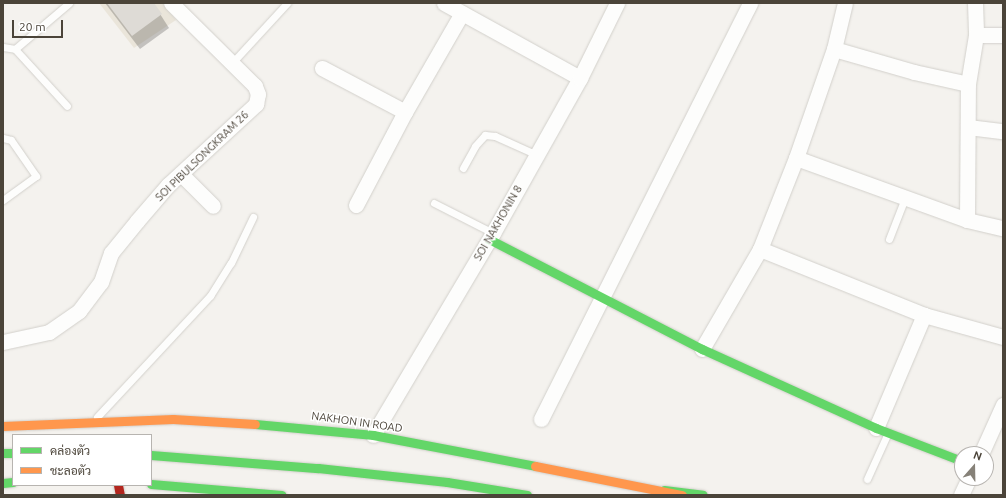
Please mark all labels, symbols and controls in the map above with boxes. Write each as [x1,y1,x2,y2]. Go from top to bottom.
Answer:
scale bar [14,12,65,38]
text: 20 m [19,20,46,33]
street label: SOI PIBULSONGKRAM 26 [153,108,251,204]
street label: SOI NAKHONIN 8 [471,183,525,263]
street label: NAKHON IN ROAD [311,409,403,435]
legend [12,434,152,486]
text: คล่องตัว [50,444,90,457]
north arrow [954,446,994,486]
text: N [972,449,984,463]
text: ชะลอตัว [50,464,91,477]

